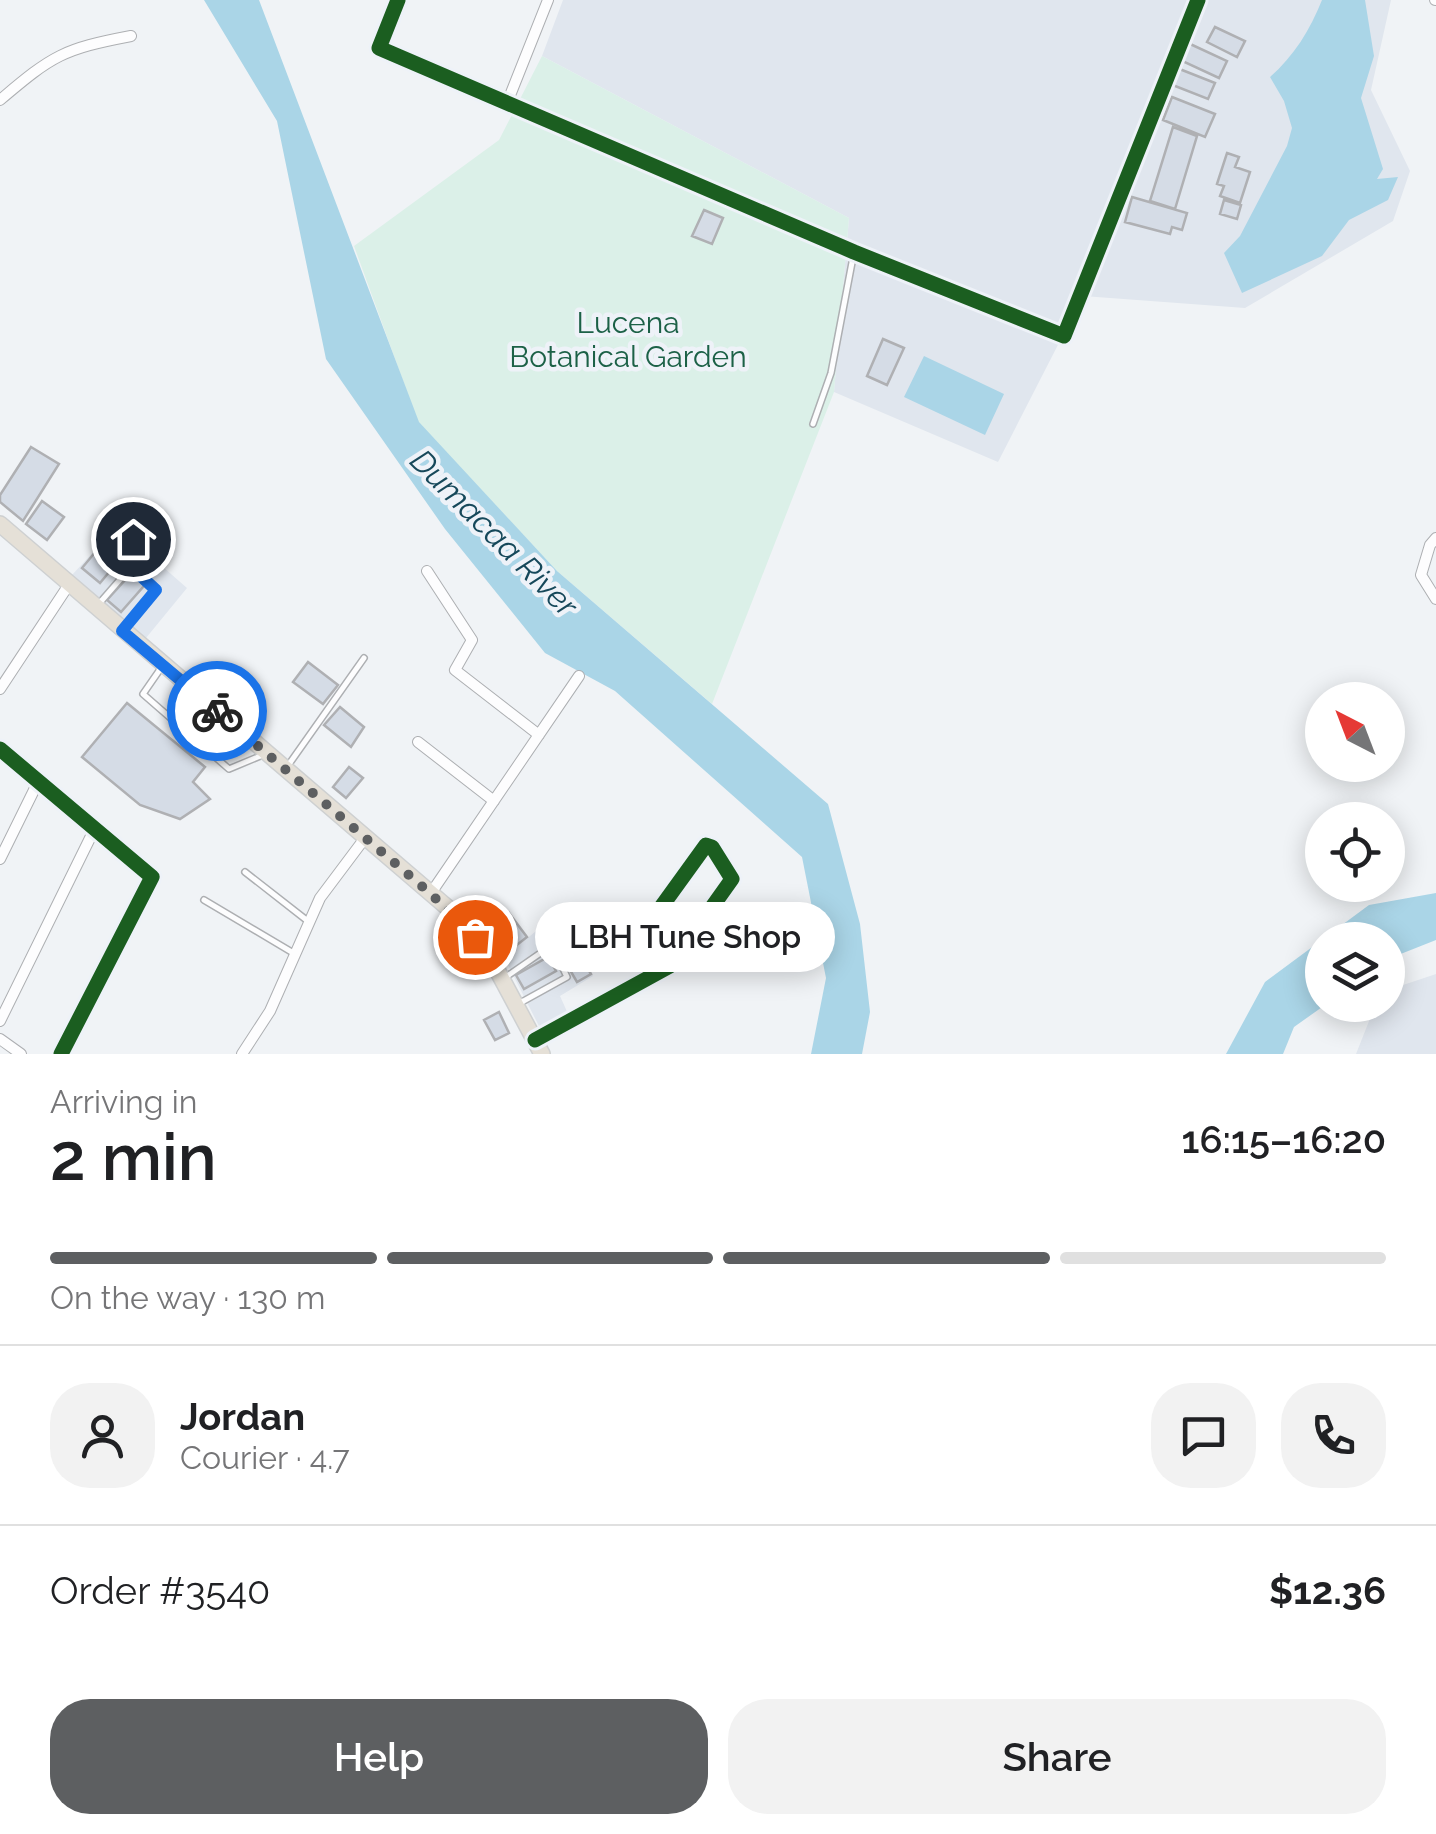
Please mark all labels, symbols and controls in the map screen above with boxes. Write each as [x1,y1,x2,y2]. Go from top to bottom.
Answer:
park label: Lucena Botanical Garden [509,305,747,374]
water label: Dumacaa River [403,441,586,625]
pin [91,497,176,582]
icon: home [106,512,161,567]
courier [167,661,267,761]
north arrow [1305,682,1405,782]
map controls [1305,682,1405,1022]
icon: bike [190,684,245,739]
button: locate [1305,802,1405,902]
pin [433,895,518,980]
callout: LBH Tune Shop [535,902,835,972]
icon: bag [448,910,503,965]
text: LBH Tune Shop [569,918,801,955]
button: layers [1305,922,1405,1022]
text: Arriving in [50,1083,197,1120]
text: 16:15–16:20 [1182,1117,1386,1162]
text: 2 min [50,1119,217,1195]
text: On the way · 130 m [50,1279,326,1316]
button: person [50,1383,155,1488]
button: chat [1151,1383,1256,1488]
button: phone [1281,1383,1386,1488]
text: Jordan [180,1394,305,1439]
text: Courier · 4.7 [180,1439,350,1476]
text: Order #3540 [50,1568,270,1613]
text: $12.36 [1269,1568,1386,1613]
button: Help [50,1699,708,1814]
button: Share [728,1699,1386,1814]

